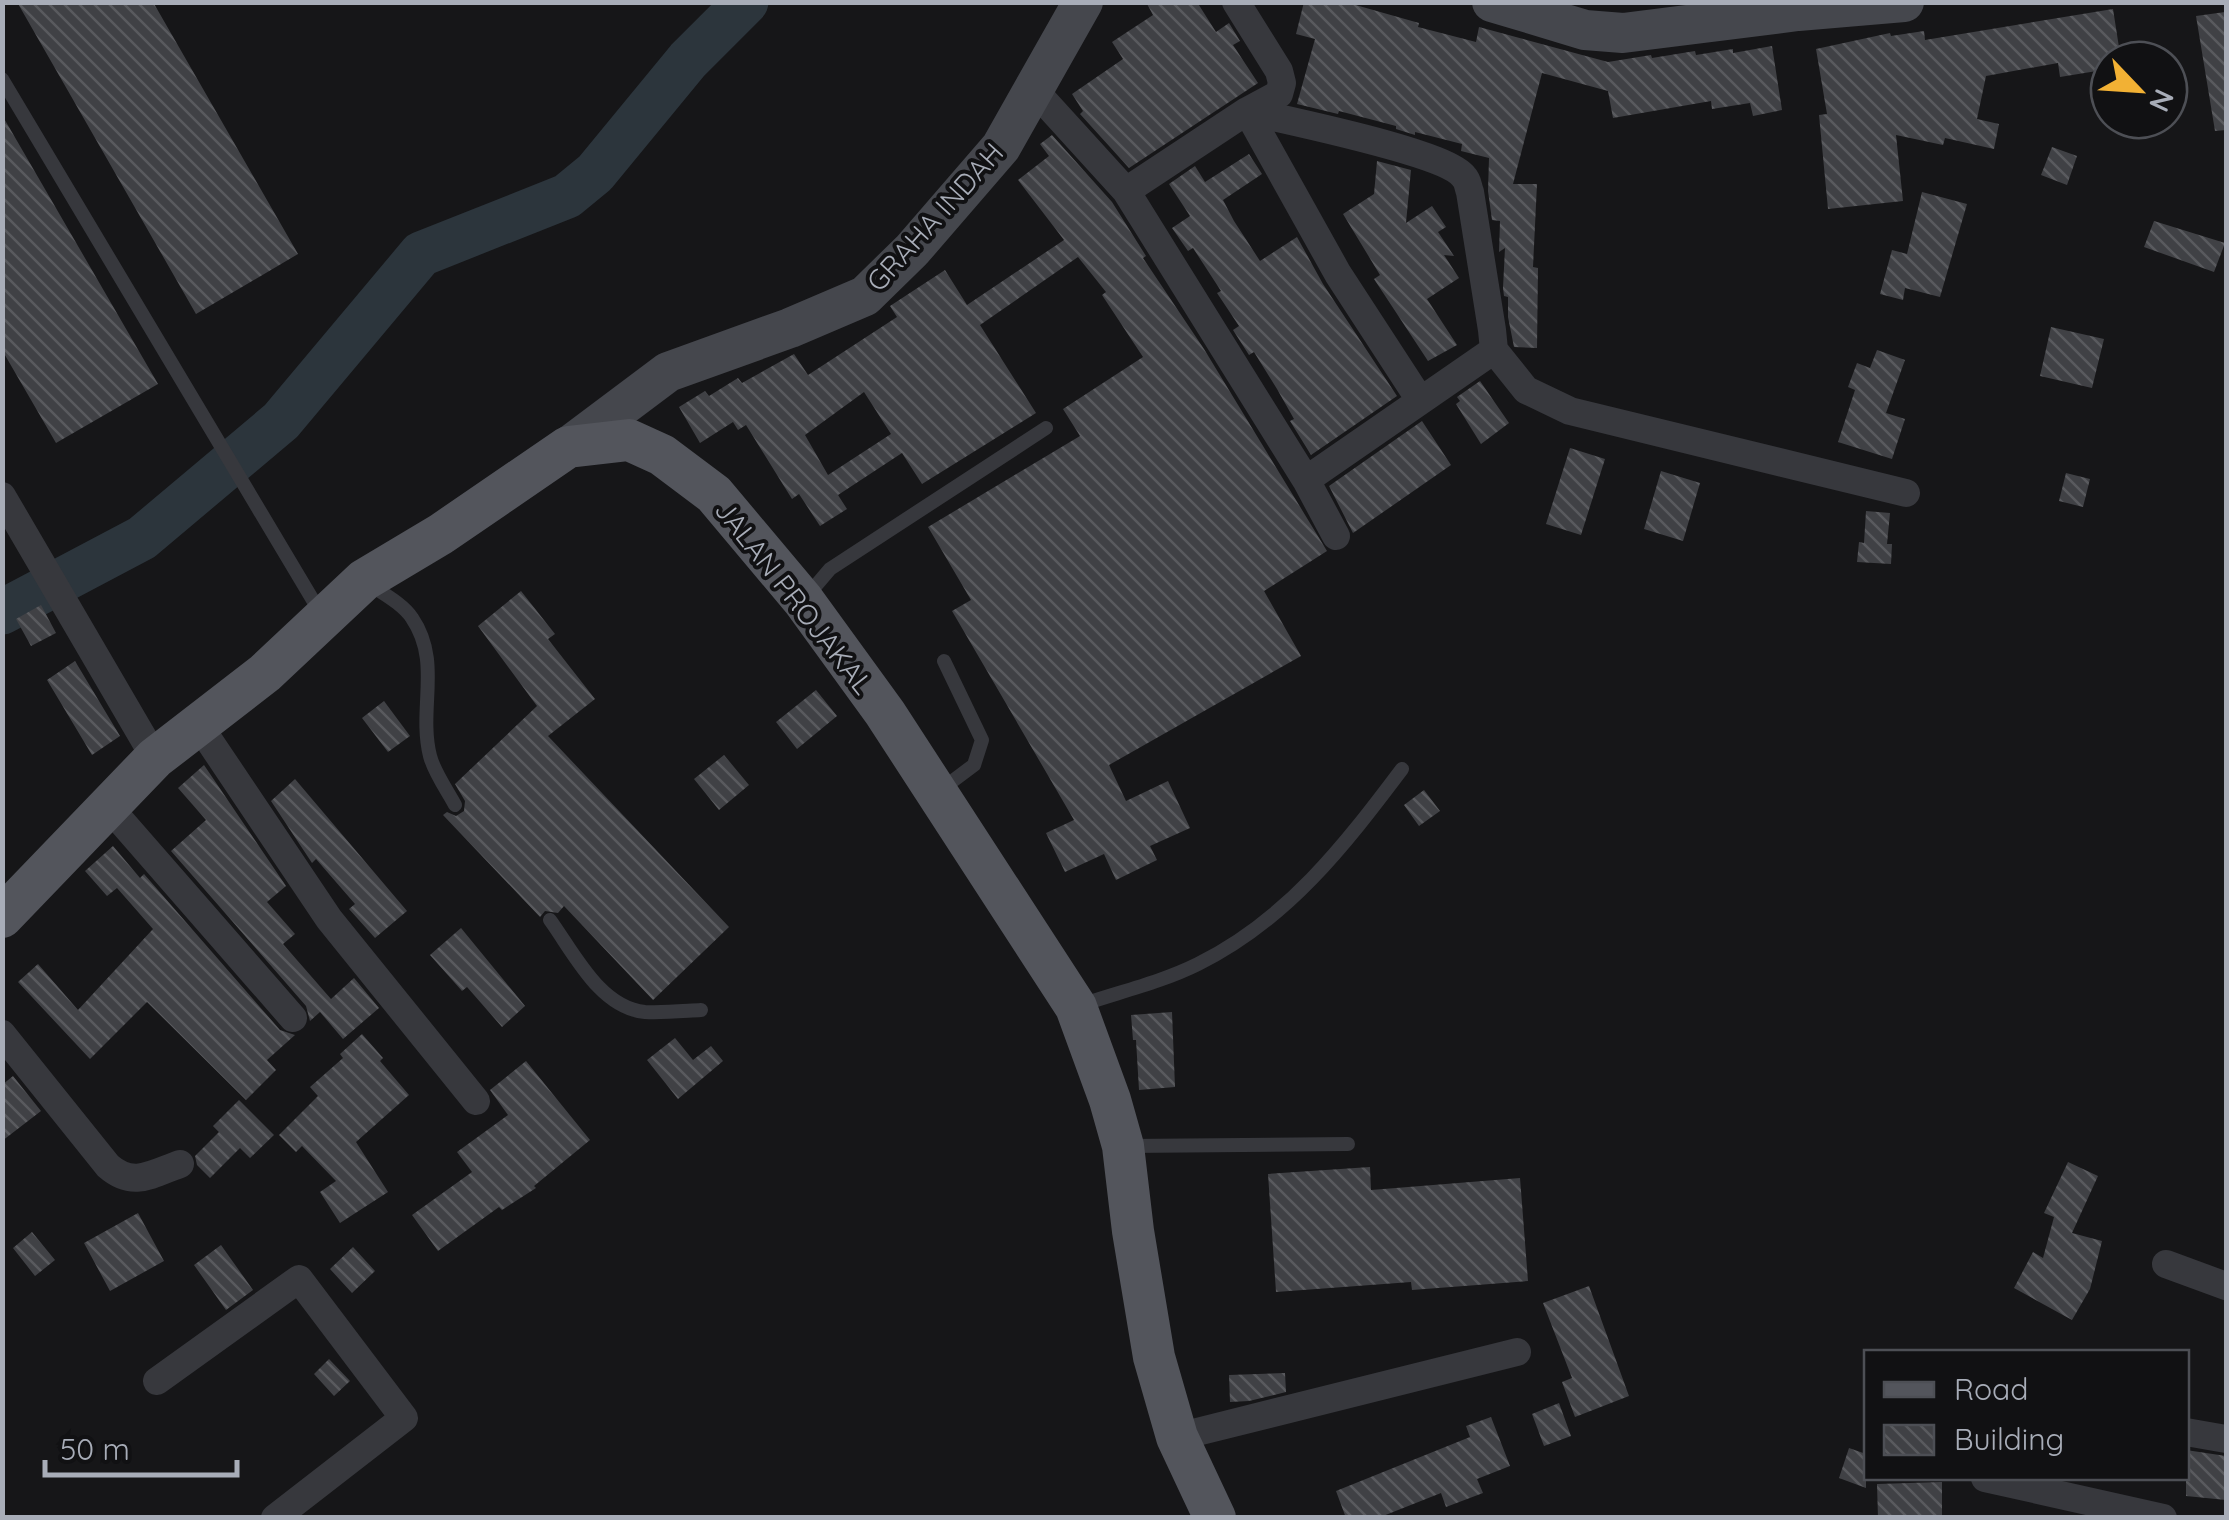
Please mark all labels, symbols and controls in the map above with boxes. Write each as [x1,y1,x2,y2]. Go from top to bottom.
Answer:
north arrow [2089,40,2189,140]
text: N [2142,84,2182,118]
street label: GRAHA INDAH [859,135,1011,298]
street label: JALAN PROJAKAL [708,493,881,701]
legend [1864,1350,2189,1480]
text: Road [1954,1370,2028,1408]
scale bar [45,1415,238,1477]
text: Building [1954,1420,2064,1458]
text: 50 m [60,1430,130,1468]

